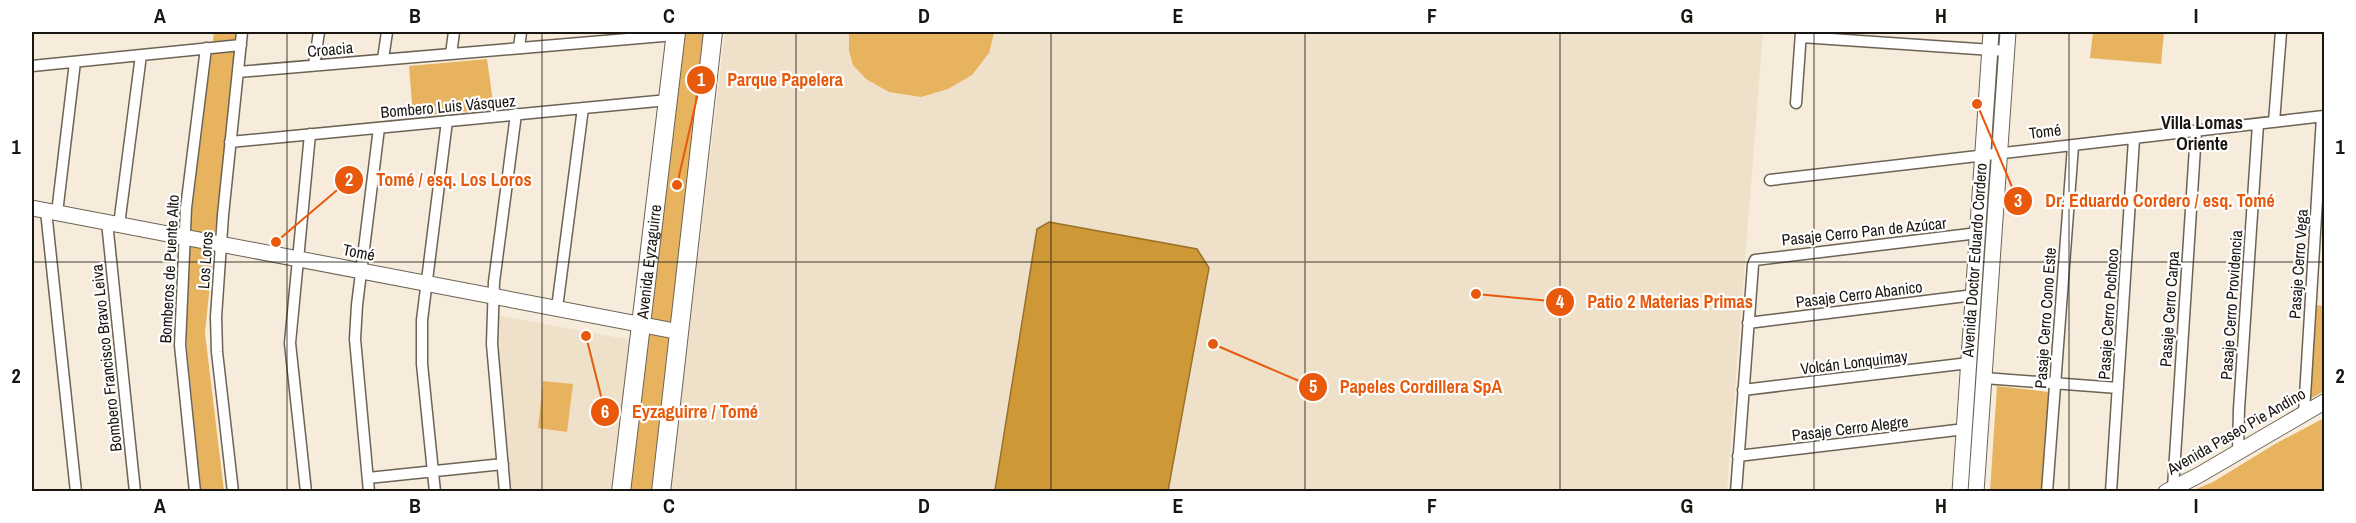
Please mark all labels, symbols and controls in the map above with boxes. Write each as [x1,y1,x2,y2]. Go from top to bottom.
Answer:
text: A [154,2,166,29]
text: B [409,2,421,29]
text: C [663,2,675,29]
text: D [918,2,930,29]
text: E [1173,2,1184,29]
text: F [1427,2,1437,29]
text: G [1681,2,1693,29]
text: H [1935,2,1947,29]
text: I [2194,2,2198,29]
street label: Croacia [306,36,355,62]
callout: Parque Papelera [686,62,855,98]
text: 1 [697,67,706,92]
text: Parque Papelera [727,67,844,92]
street label: Bombero Luis Vásquez [380,89,517,123]
district label: Villa Lomas Oriente [2161,110,2243,156]
street label: Tomé [2028,118,2062,144]
text: 1 [11,133,21,160]
text: 1 [2335,133,2345,160]
callout: Tomé / esq. Los Loros [334,162,544,198]
street label: Avenida Doctor Eduardo Cordero [1956,162,1992,359]
text: 2 [345,167,353,192]
text: Tomé / esq. Los Loros [376,167,532,192]
callout: Dr. Eduardo Cordero / esq. Tomé [2003,183,2287,219]
text: 3 [2014,188,2022,213]
text: Dr. Eduardo Cordero / esq. Tomé [2045,188,2275,213]
street label: Bomberos de Puente Alto [154,194,184,344]
street label: Avenida Eyzaguirre [631,203,666,321]
street label: Pasaje Cerro Vega [2283,208,2313,320]
street label: Pasaje Cerro Pan de Azúcar [1781,211,1948,251]
street label: Pasaje Cerro Providencia [2215,229,2247,381]
street label: Los Loros [192,230,218,290]
street label: Tomé [341,238,377,266]
street label: Pasaje Cerro Cono Este [2029,247,2061,389]
street label: Pasaje Cerro Pochoco [2092,248,2124,380]
street label: Pasaje Cerro Carpa [2154,250,2184,368]
street label: Bombero Francisco Bravo Leiva [85,263,127,453]
street label: Pasaje Cerro Abanico [1794,275,1924,313]
callout: Patio 2 Materias Primas [1545,284,1765,320]
text: 4 [1556,289,1565,314]
text: Patio 2 Materias Primas [1587,289,1753,314]
street label: Volcán Lonquimay [1799,344,1909,379]
text: 2 [11,362,21,389]
text: 2 [2335,362,2345,389]
callout: Papeles Cordillera SpA [1298,369,1514,405]
text: 5 [1309,374,1317,399]
text: Papeles Cordillera SpA [1340,374,1503,399]
street label: Avenida Paseo Pie Andino [2162,382,2309,480]
callout: Eyzaguirre / Tomé [590,394,770,430]
text: 6 [601,399,609,424]
text: Eyzaguirre / Tomé [632,399,758,424]
street label: Pasaje Cerro Alegre [1790,410,1910,446]
text: A [154,492,166,519]
text: B [409,492,421,519]
text: C [663,492,675,519]
text: D [918,492,930,519]
text: E [1173,492,1184,519]
text: F [1427,492,1437,519]
text: G [1681,492,1693,519]
text: H [1935,492,1947,519]
text: I [2194,492,2198,519]

